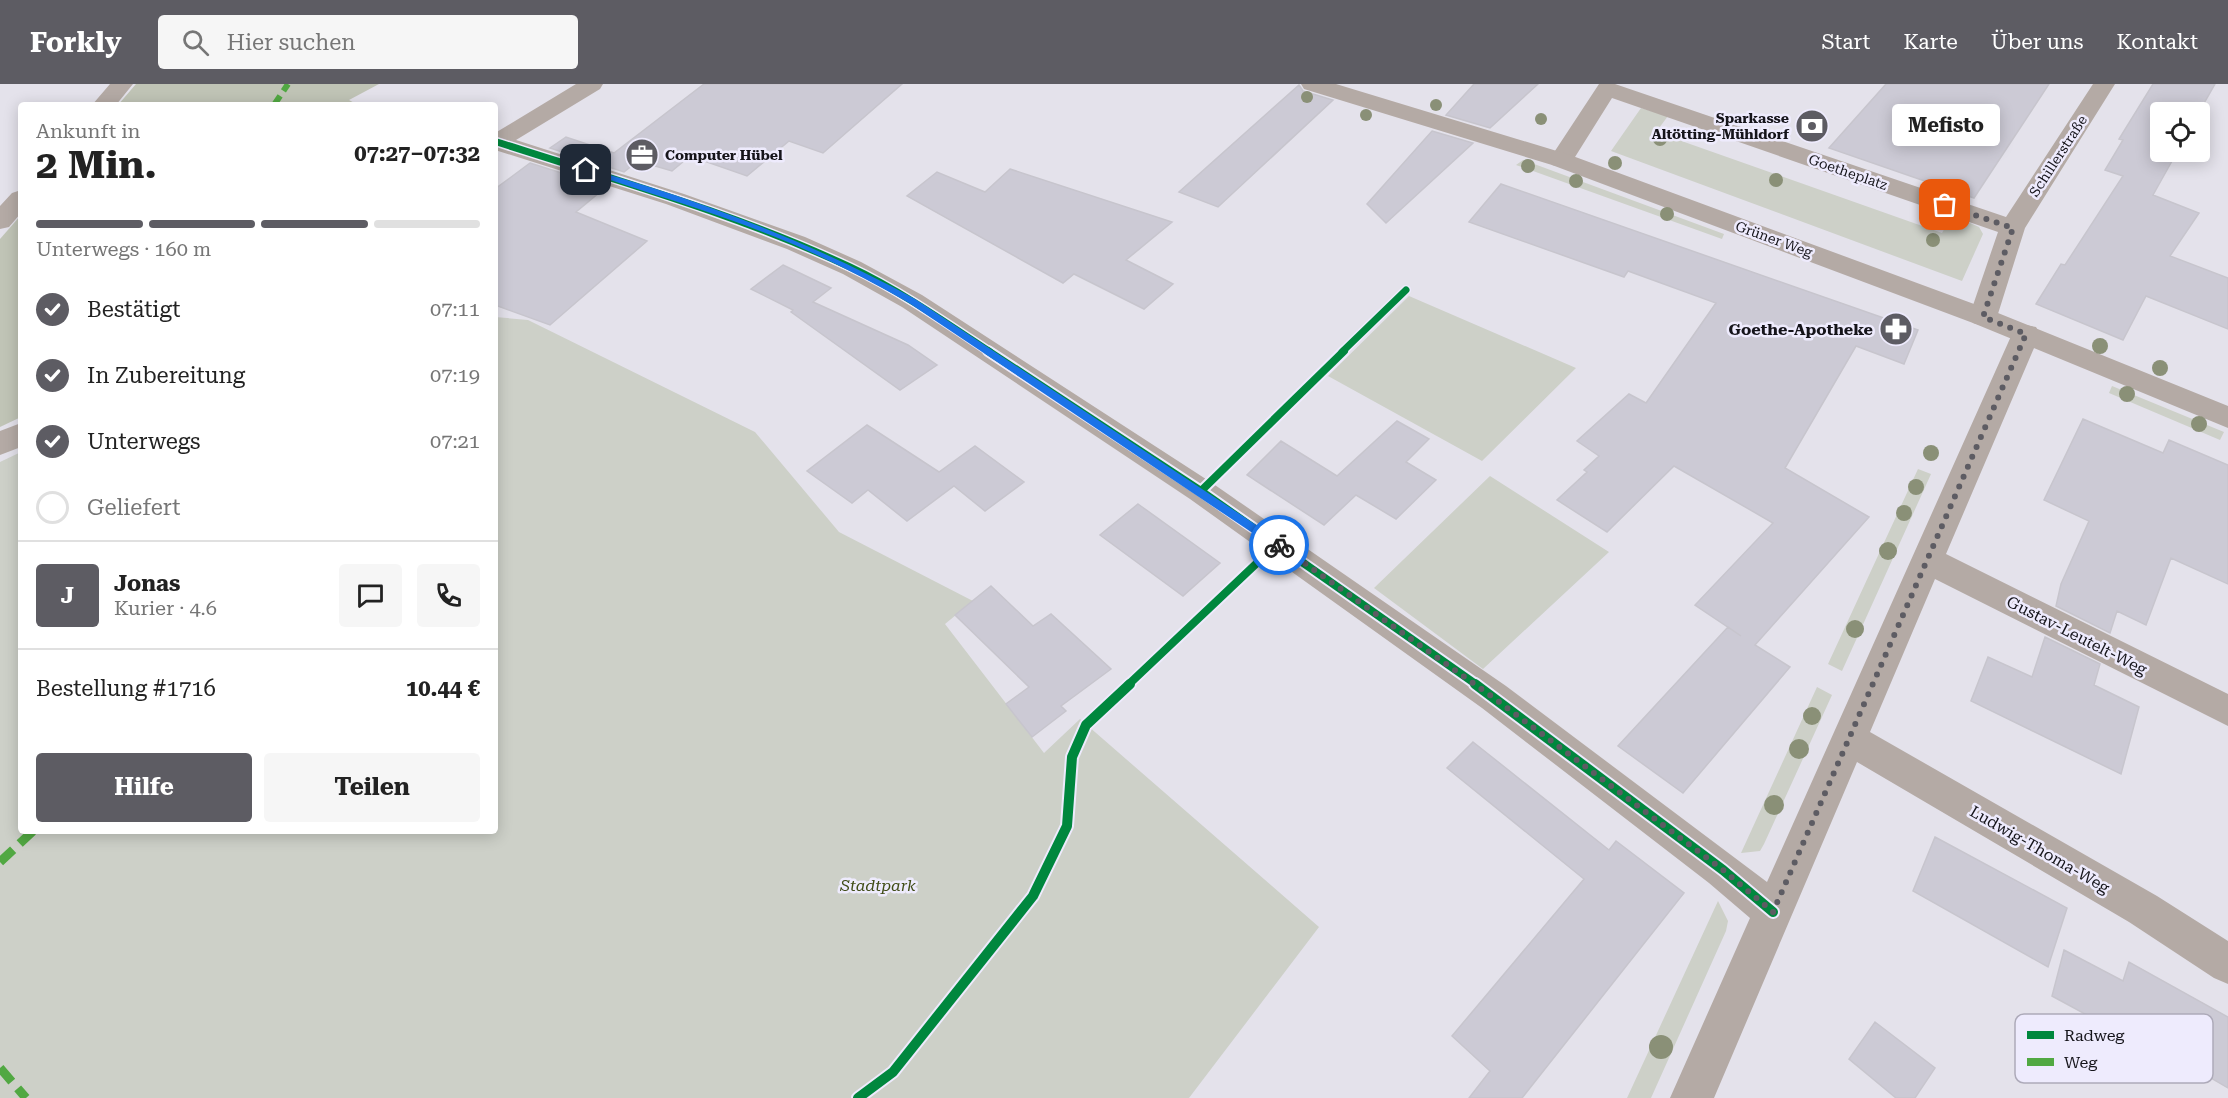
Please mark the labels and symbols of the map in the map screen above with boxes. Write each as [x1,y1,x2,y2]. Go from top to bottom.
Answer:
callout: Mefisto [1891,103,1999,145]
bank icon: Sparkasse Altötting-Mühldorf [1794,108,1830,144]
place label: Sparkasse Altötting-Mühldorf [1652,110,1790,142]
street label: Schillerstraße [2026,112,2090,200]
office icon: Computer Hübel [624,137,660,173]
pin [560,144,611,195]
place label: Computer Hübel [665,147,783,163]
street label: Goetheplatz [1806,151,1890,193]
pin [1919,179,1970,230]
street label: Grüner Weg [1733,218,1815,260]
pharmacy icon: Goethe-Apotheke [1878,311,1914,347]
place label: Goethe-Apotheke [1728,320,1873,339]
courier [1249,515,1309,575]
street label: Gustav-Leutelt-Weg [2003,592,2151,679]
street label: Ludwig-Thoma-Weg [1967,802,2114,898]
park label: Stadtpark [839,876,916,895]
legend [2015,1014,2213,1083]
text: Radweg [2064,1026,2125,1045]
text: Weg [2064,1053,2098,1072]

